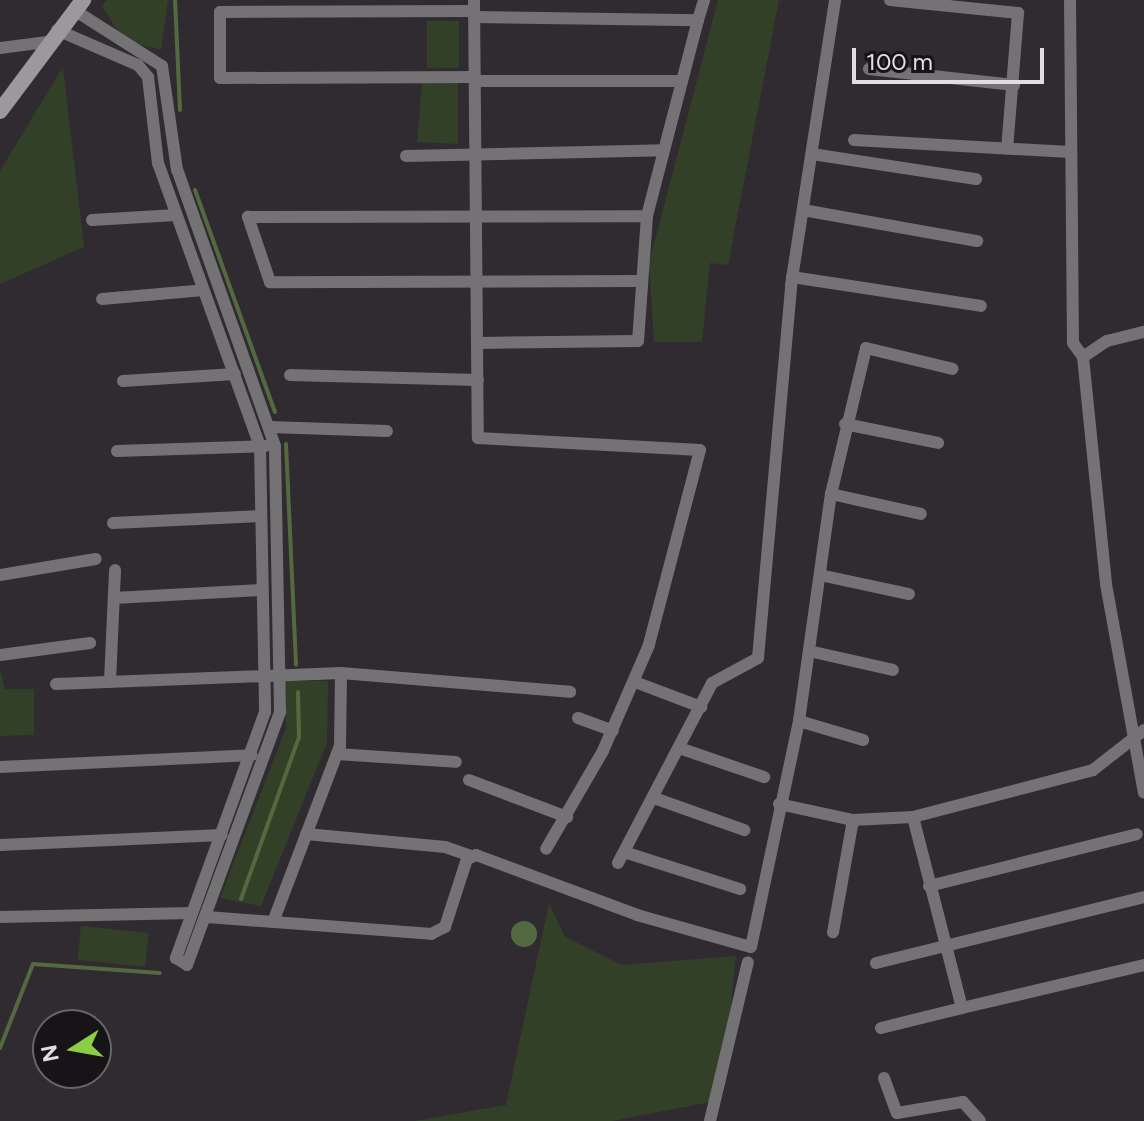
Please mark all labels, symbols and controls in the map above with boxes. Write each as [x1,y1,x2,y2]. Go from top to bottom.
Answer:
scale bar [856,32,1048,82]
text: 100 m [866,47,933,76]
north arrow [32,1009,112,1089]
text: N [35,1042,65,1064]

